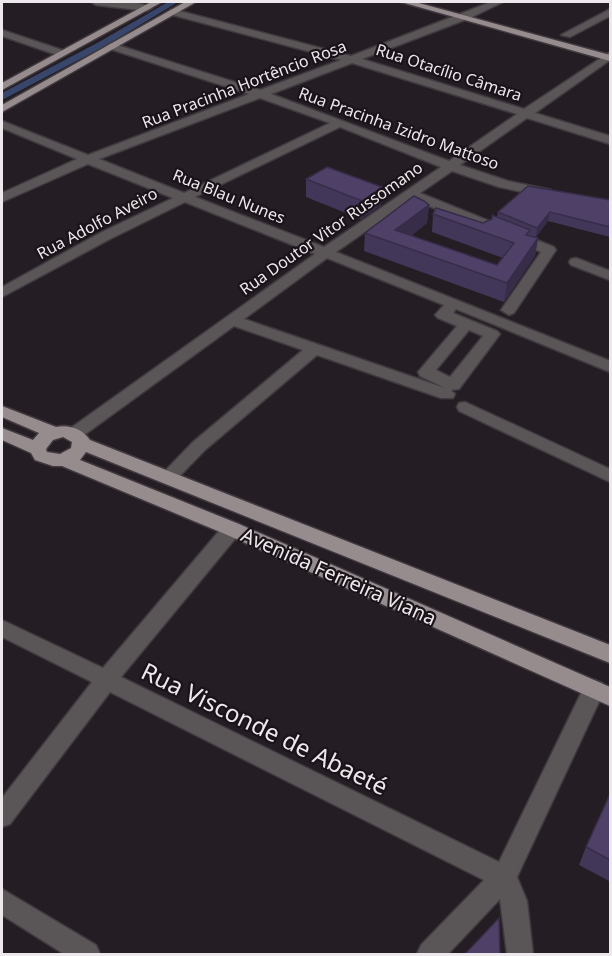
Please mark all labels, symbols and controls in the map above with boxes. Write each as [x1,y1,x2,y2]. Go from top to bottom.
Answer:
street label: Rua Pracinha Hortêncio Rosa [139,35,349,133]
street label: Rua Otacílio Câmara [373,38,525,106]
street label: Rua Pracinha Izidro Mattoso [296,81,502,175]
street label: Rua Doutor Vitor Russomano [235,156,427,300]
street label: Rua Blau Nunes [170,163,288,229]
street label: Rua Adolfo Aveiro [33,182,161,264]
street label: Avenida Ferreira Viana [237,521,441,631]
street label: Rua Visconde de Abaeté [136,654,394,802]

